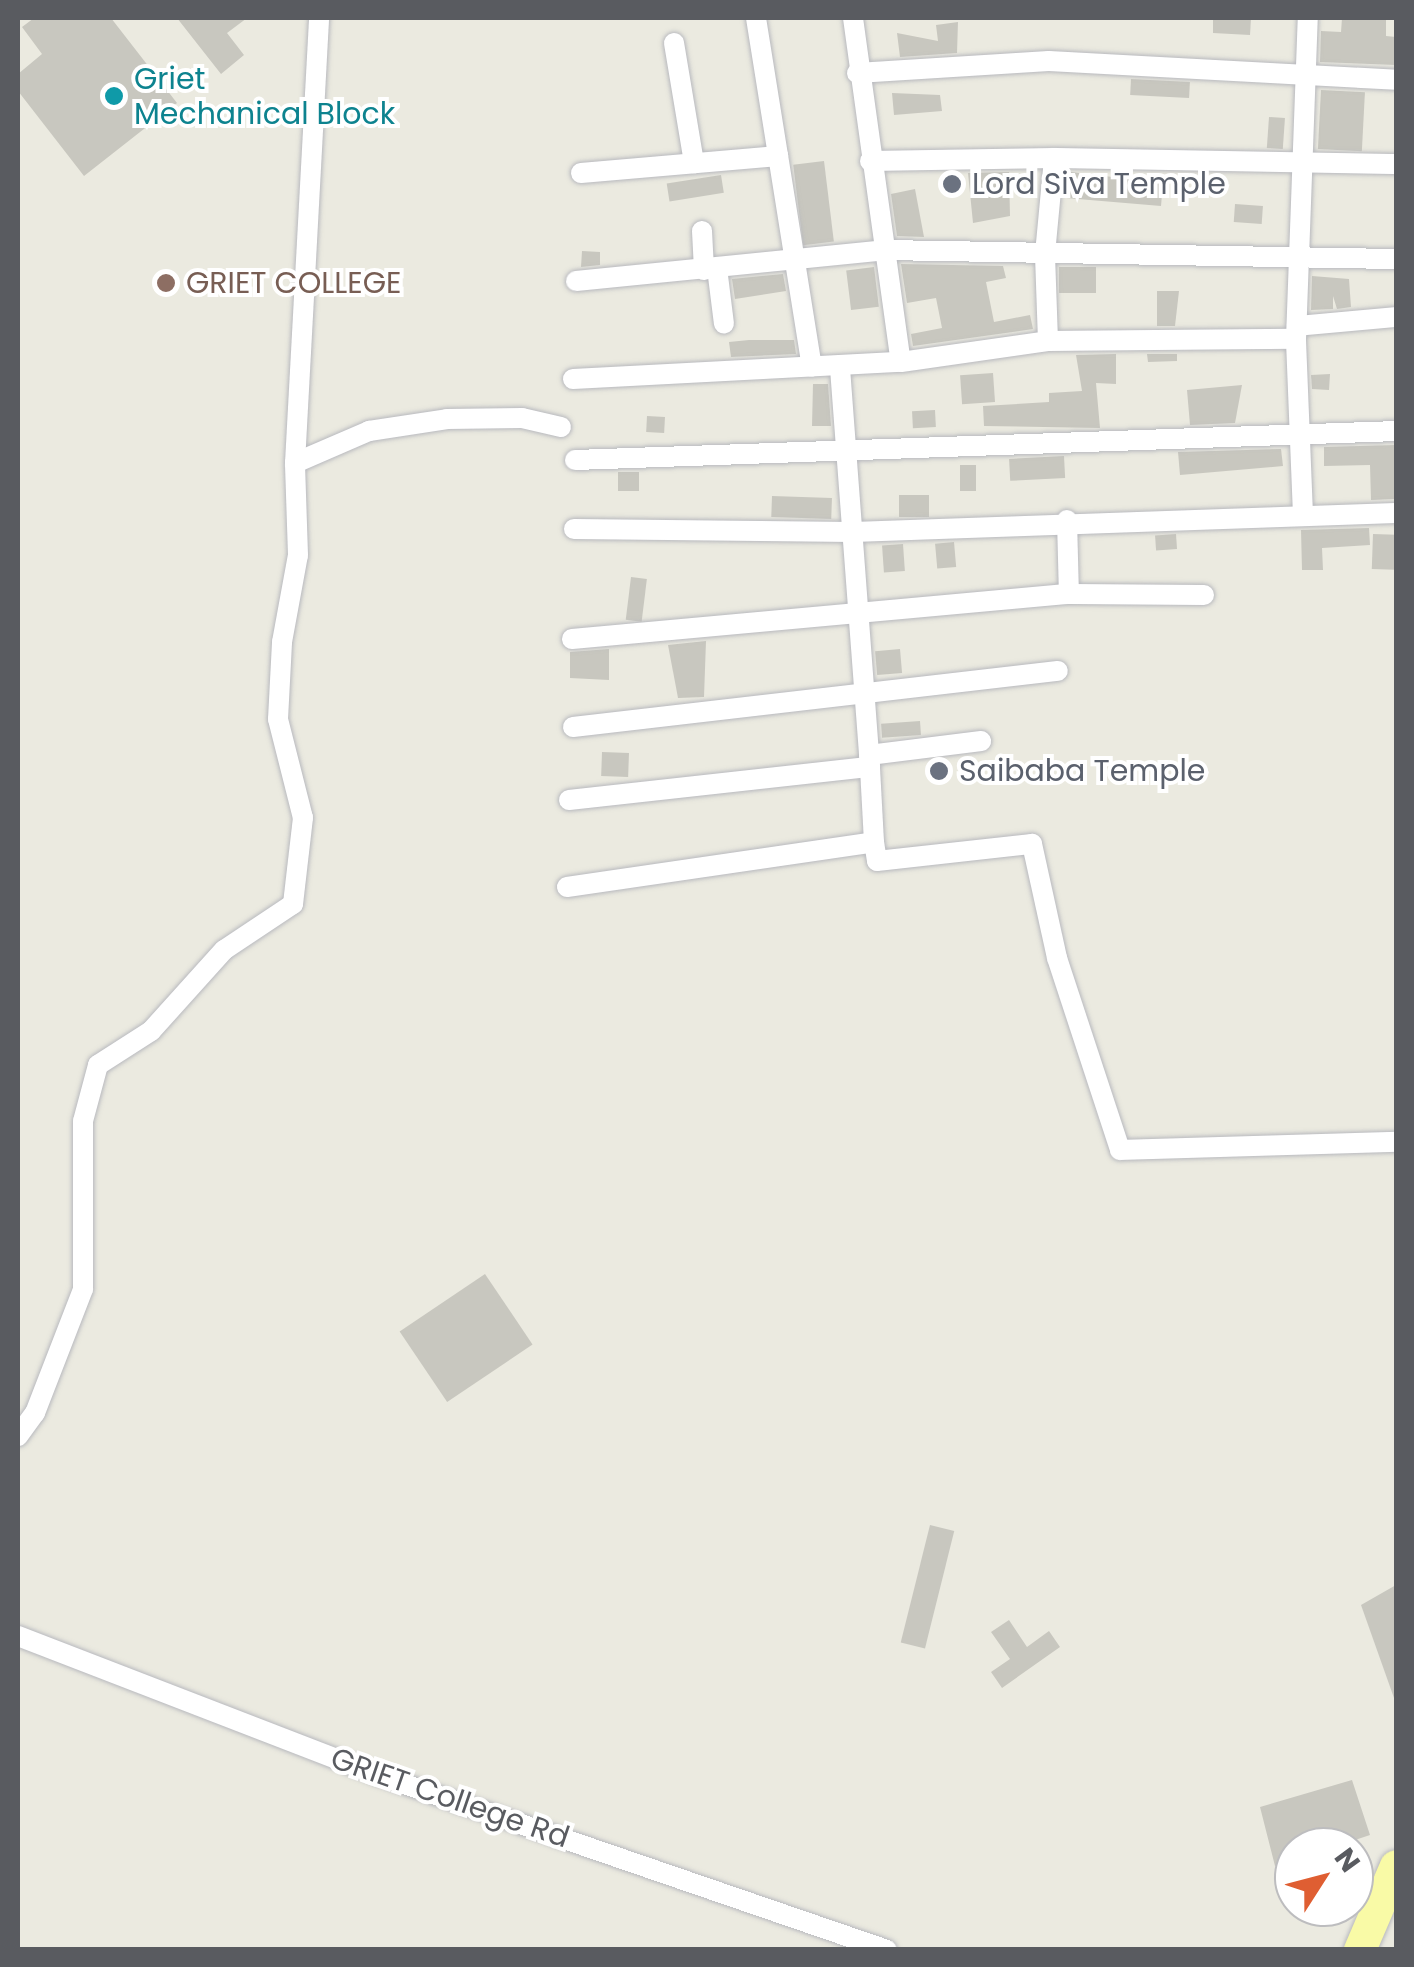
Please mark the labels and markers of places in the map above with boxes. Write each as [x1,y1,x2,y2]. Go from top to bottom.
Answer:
place label: Griet Mechanical Block [134,61,395,132]
marker: Griet Mechanical Block [103,85,125,107]
place label: Lord Siva Temple [972,166,1226,202]
marker: Lord Siva Temple [941,173,963,195]
place label: GRIET COLLEGE [186,265,401,301]
marker: GRIET COLLEGE [155,272,177,294]
place label: Saibaba Temple [959,753,1205,789]
marker: Saibaba Temple [928,760,950,782]

